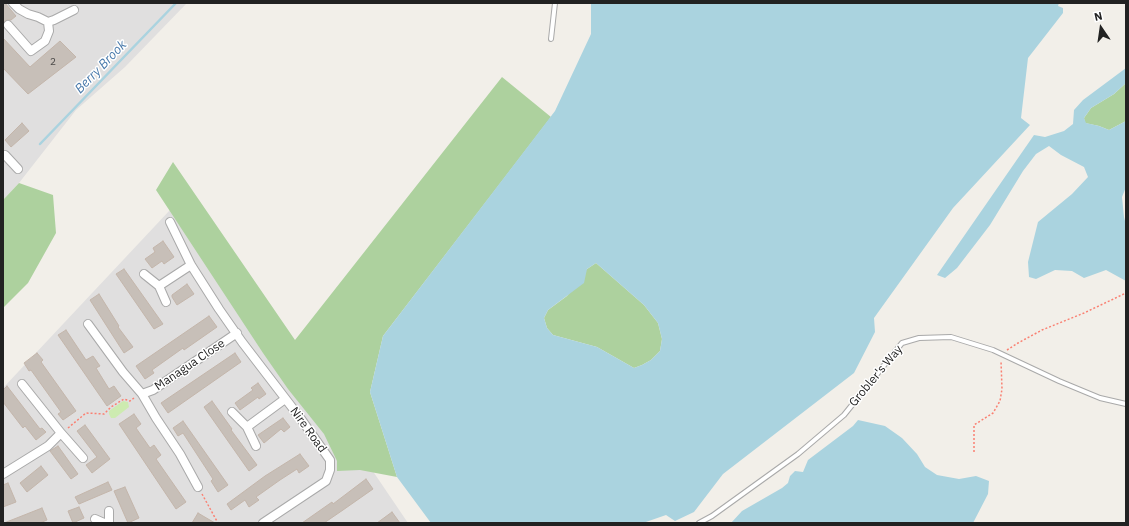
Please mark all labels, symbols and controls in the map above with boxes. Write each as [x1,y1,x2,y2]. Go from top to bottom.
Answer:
north arrow [1081,8,1121,48]
text: N [1093,9,1104,24]
water label: Berry Brook [72,37,130,97]
house number: 2 [50,56,56,68]
street label: Managua Close [152,336,228,394]
street label: Grobler's Way [846,342,906,410]
street label: Nire Road [287,404,329,456]

